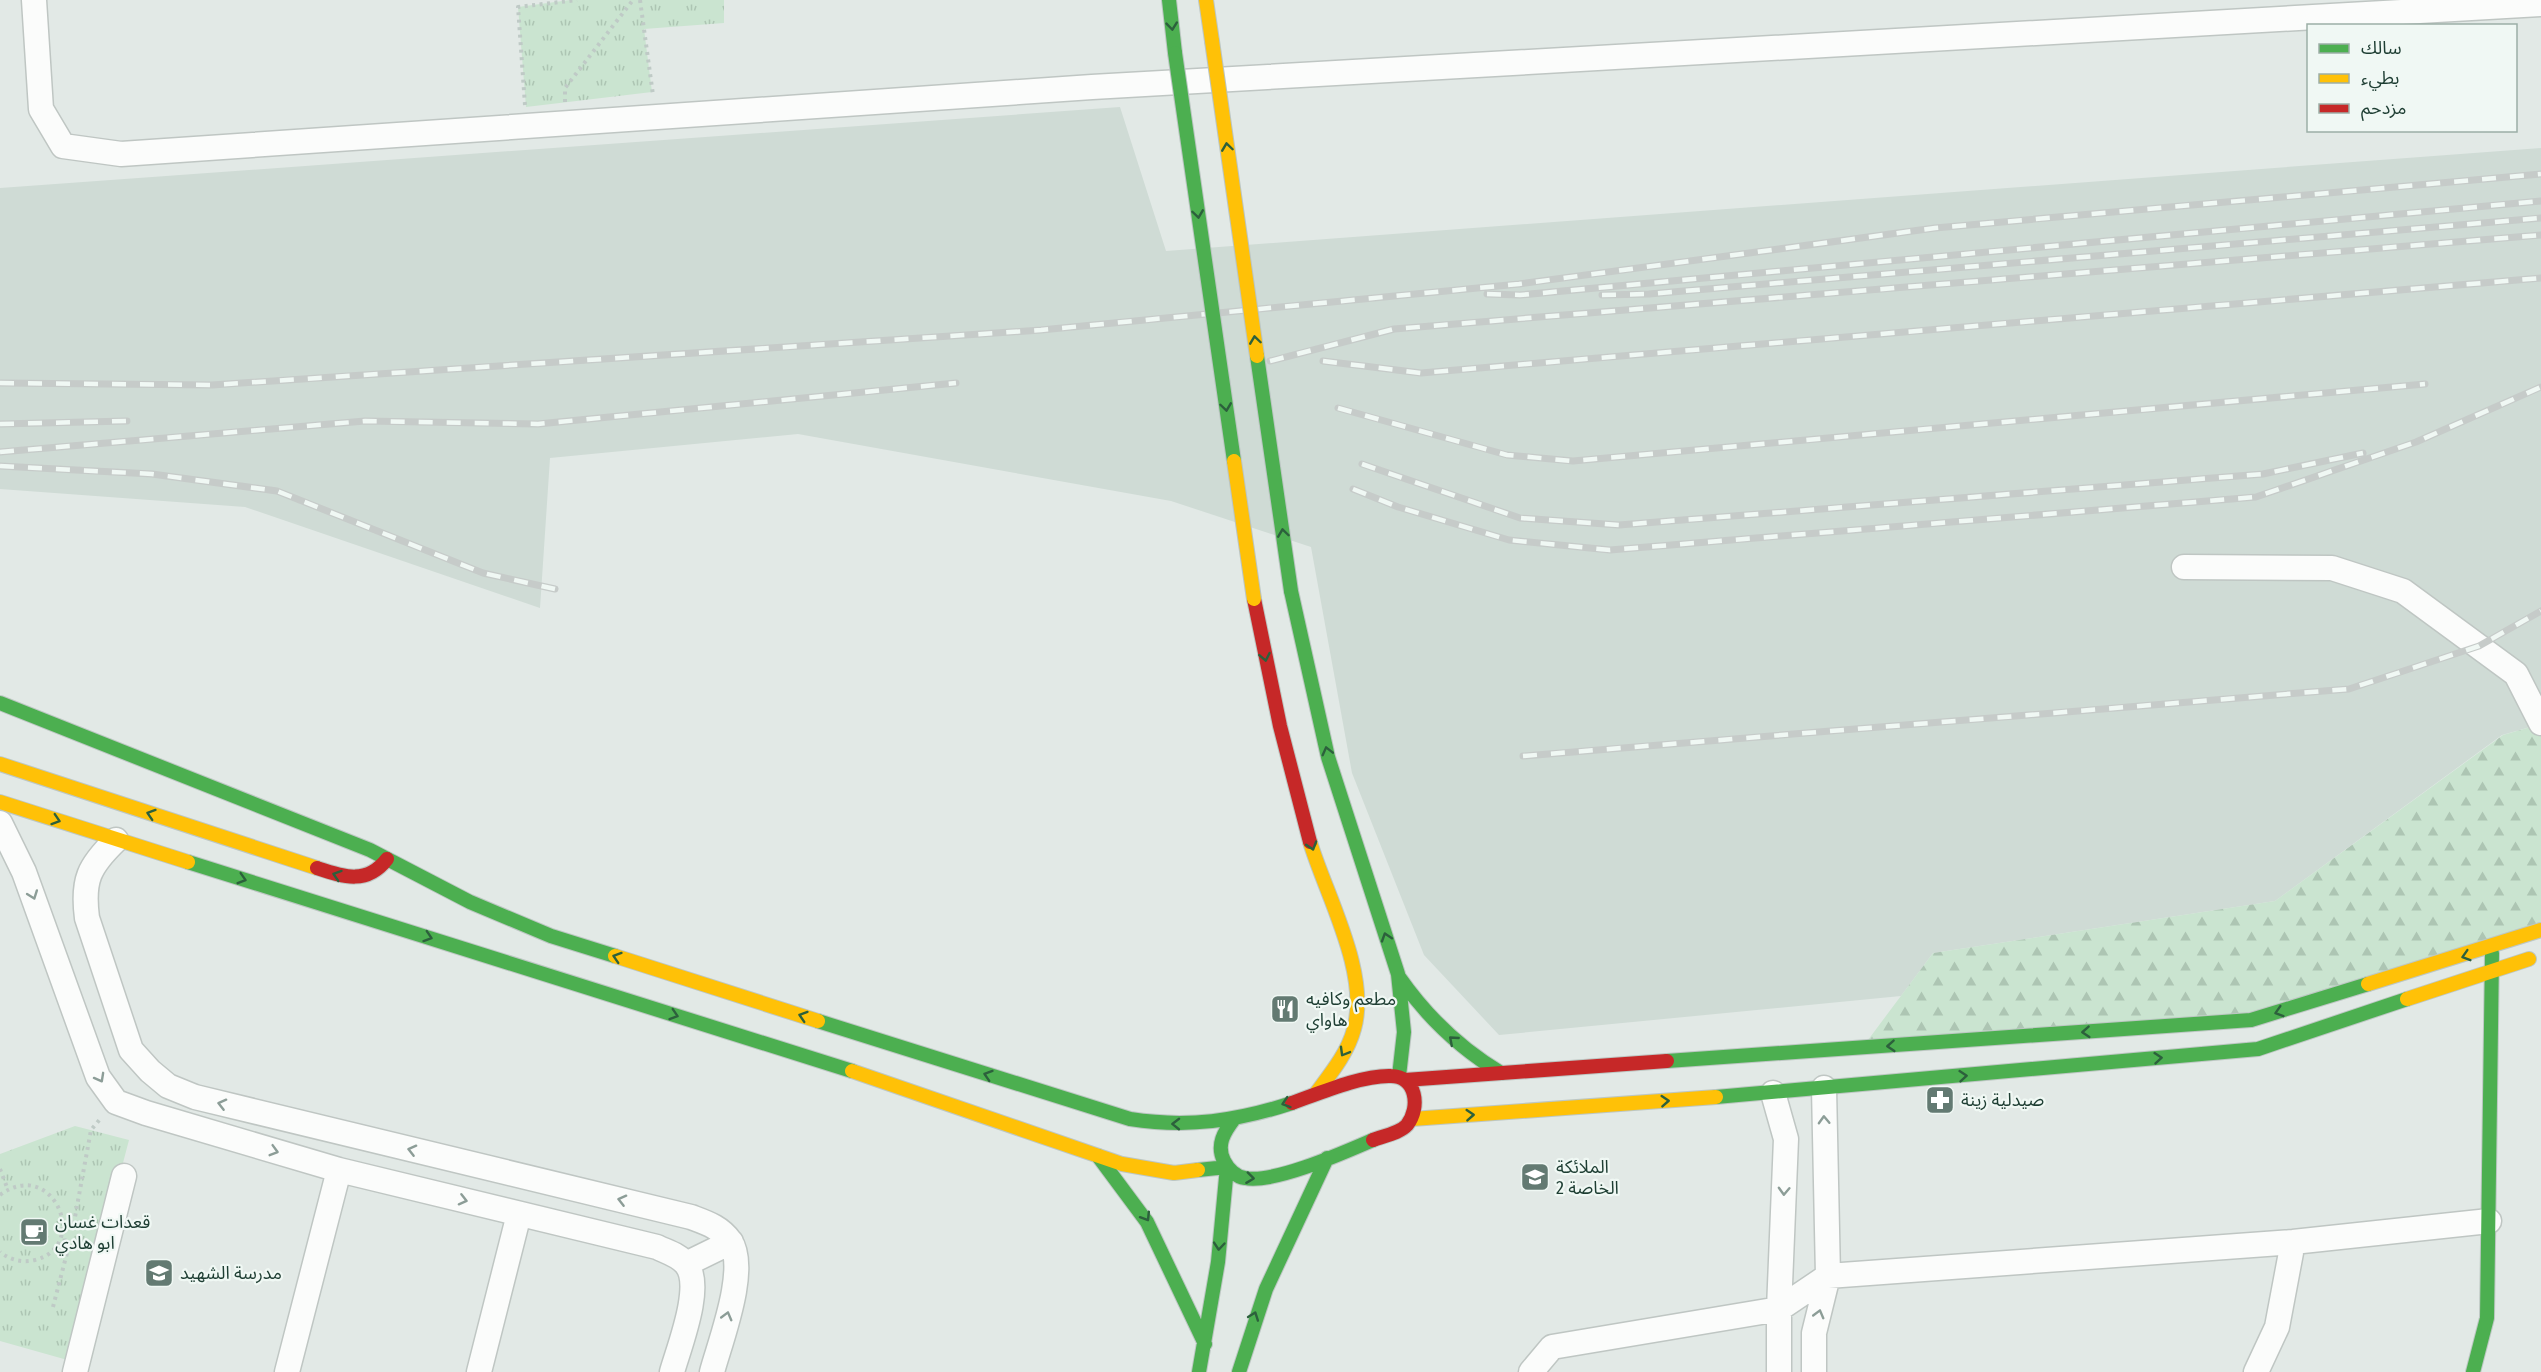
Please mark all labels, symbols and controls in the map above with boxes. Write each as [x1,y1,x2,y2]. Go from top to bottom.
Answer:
one-way arrow [1165,22,1178,31]
legend [2307,24,2517,132]
text: سالك [2361,37,2402,59]
text: بطيء [2361,67,2399,91]
text: مزدحم [2361,97,2406,121]
one-way arrow [1222,143,1234,152]
one-way arrow [1192,210,1204,219]
one-way arrow [1250,336,1262,345]
one-way arrow [1220,403,1232,412]
one-way arrow [1277,529,1289,538]
one-way arrow [1258,651,1271,661]
one-way arrow [1321,746,1334,756]
one-way arrow [146,808,157,821]
one-way arrow [50,813,61,825]
one-way arrow [1305,840,1317,851]
one-way arrow [332,869,342,882]
one-way arrow [236,872,247,884]
one-way arrow [25,889,38,900]
one-way arrow [422,930,433,942]
one-way arrow [1380,932,1393,943]
one-way arrow [2461,949,2472,961]
one-way arrow [612,952,623,964]
place label: مطعم وكافيه هاواي [1306,988,1396,1033]
restaurant icon: مطعم وكافيه هاواي [1269,993,1301,1025]
one-way arrow [2274,1005,2285,1017]
one-way arrow [668,1008,679,1020]
one-way arrow [798,1011,809,1023]
one-way arrow [2081,1025,2090,1038]
one-way arrow [1449,1037,1460,1048]
one-way arrow [1887,1039,1896,1052]
one-way arrow [1340,1046,1352,1056]
one-way arrow [2153,1052,2162,1065]
one-way arrow [983,1070,994,1082]
one-way arrow [1959,1070,1968,1083]
one-way arrow [93,1072,104,1082]
pharmacy icon: صيدلية زينة [1924,1084,1956,1116]
place label: صيدلية زينة [1961,1089,2044,1111]
one-way arrow [1660,1094,1669,1107]
one-way arrow [1281,1095,1292,1108]
one-way arrow [217,1098,227,1111]
one-way arrow [1466,1109,1475,1122]
one-way arrow [1818,1116,1831,1125]
one-way arrow [1172,1118,1181,1130]
one-way arrow [268,1144,279,1156]
one-way arrow [407,1144,417,1157]
place label: الملائكة الخاصة 2 [1556,1156,1619,1199]
school or university icon: الملائكة الخاصة 2 [1519,1161,1551,1193]
one-way arrow [1245,1171,1254,1183]
one-way arrow [1777,1187,1790,1196]
one-way arrow [458,1193,468,1206]
one-way arrow [617,1195,627,1208]
place label: قعدات غسان ابو هادي [55,1211,150,1256]
one-way arrow [1138,1211,1150,1221]
cafe icon: قعدات غسان ابو هادي [18,1216,50,1248]
one-way arrow [1213,1241,1226,1250]
school or university icon: مدرسة الشهيد [143,1257,175,1289]
place label: مدرسة الشهيد [180,1262,282,1284]
one-way arrow [1811,1309,1824,1319]
one-way arrow [720,1311,732,1321]
one-way arrow [1247,1311,1260,1321]

